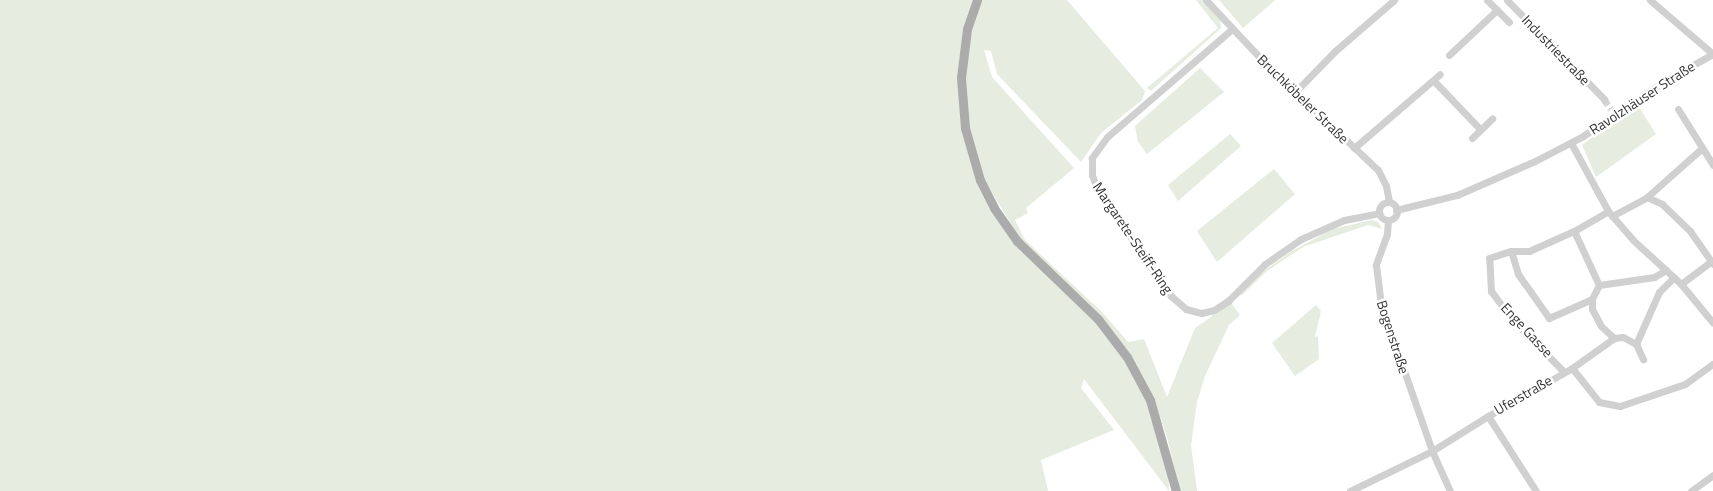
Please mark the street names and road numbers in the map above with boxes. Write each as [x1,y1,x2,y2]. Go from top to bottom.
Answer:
street label: Industriestraße [1518,12,1594,88]
street label: Bruchköbeler Straße [1254,51,1352,147]
street label: Ravolzhäuser Straße [1586,58,1698,138]
street label: Margarete-Steiff-Ring [1089,179,1177,297]
street label: Bogenstraße [1373,298,1413,376]
street label: Enge Gasse [1498,299,1556,361]
street label: Uferstraße [1491,372,1555,418]

